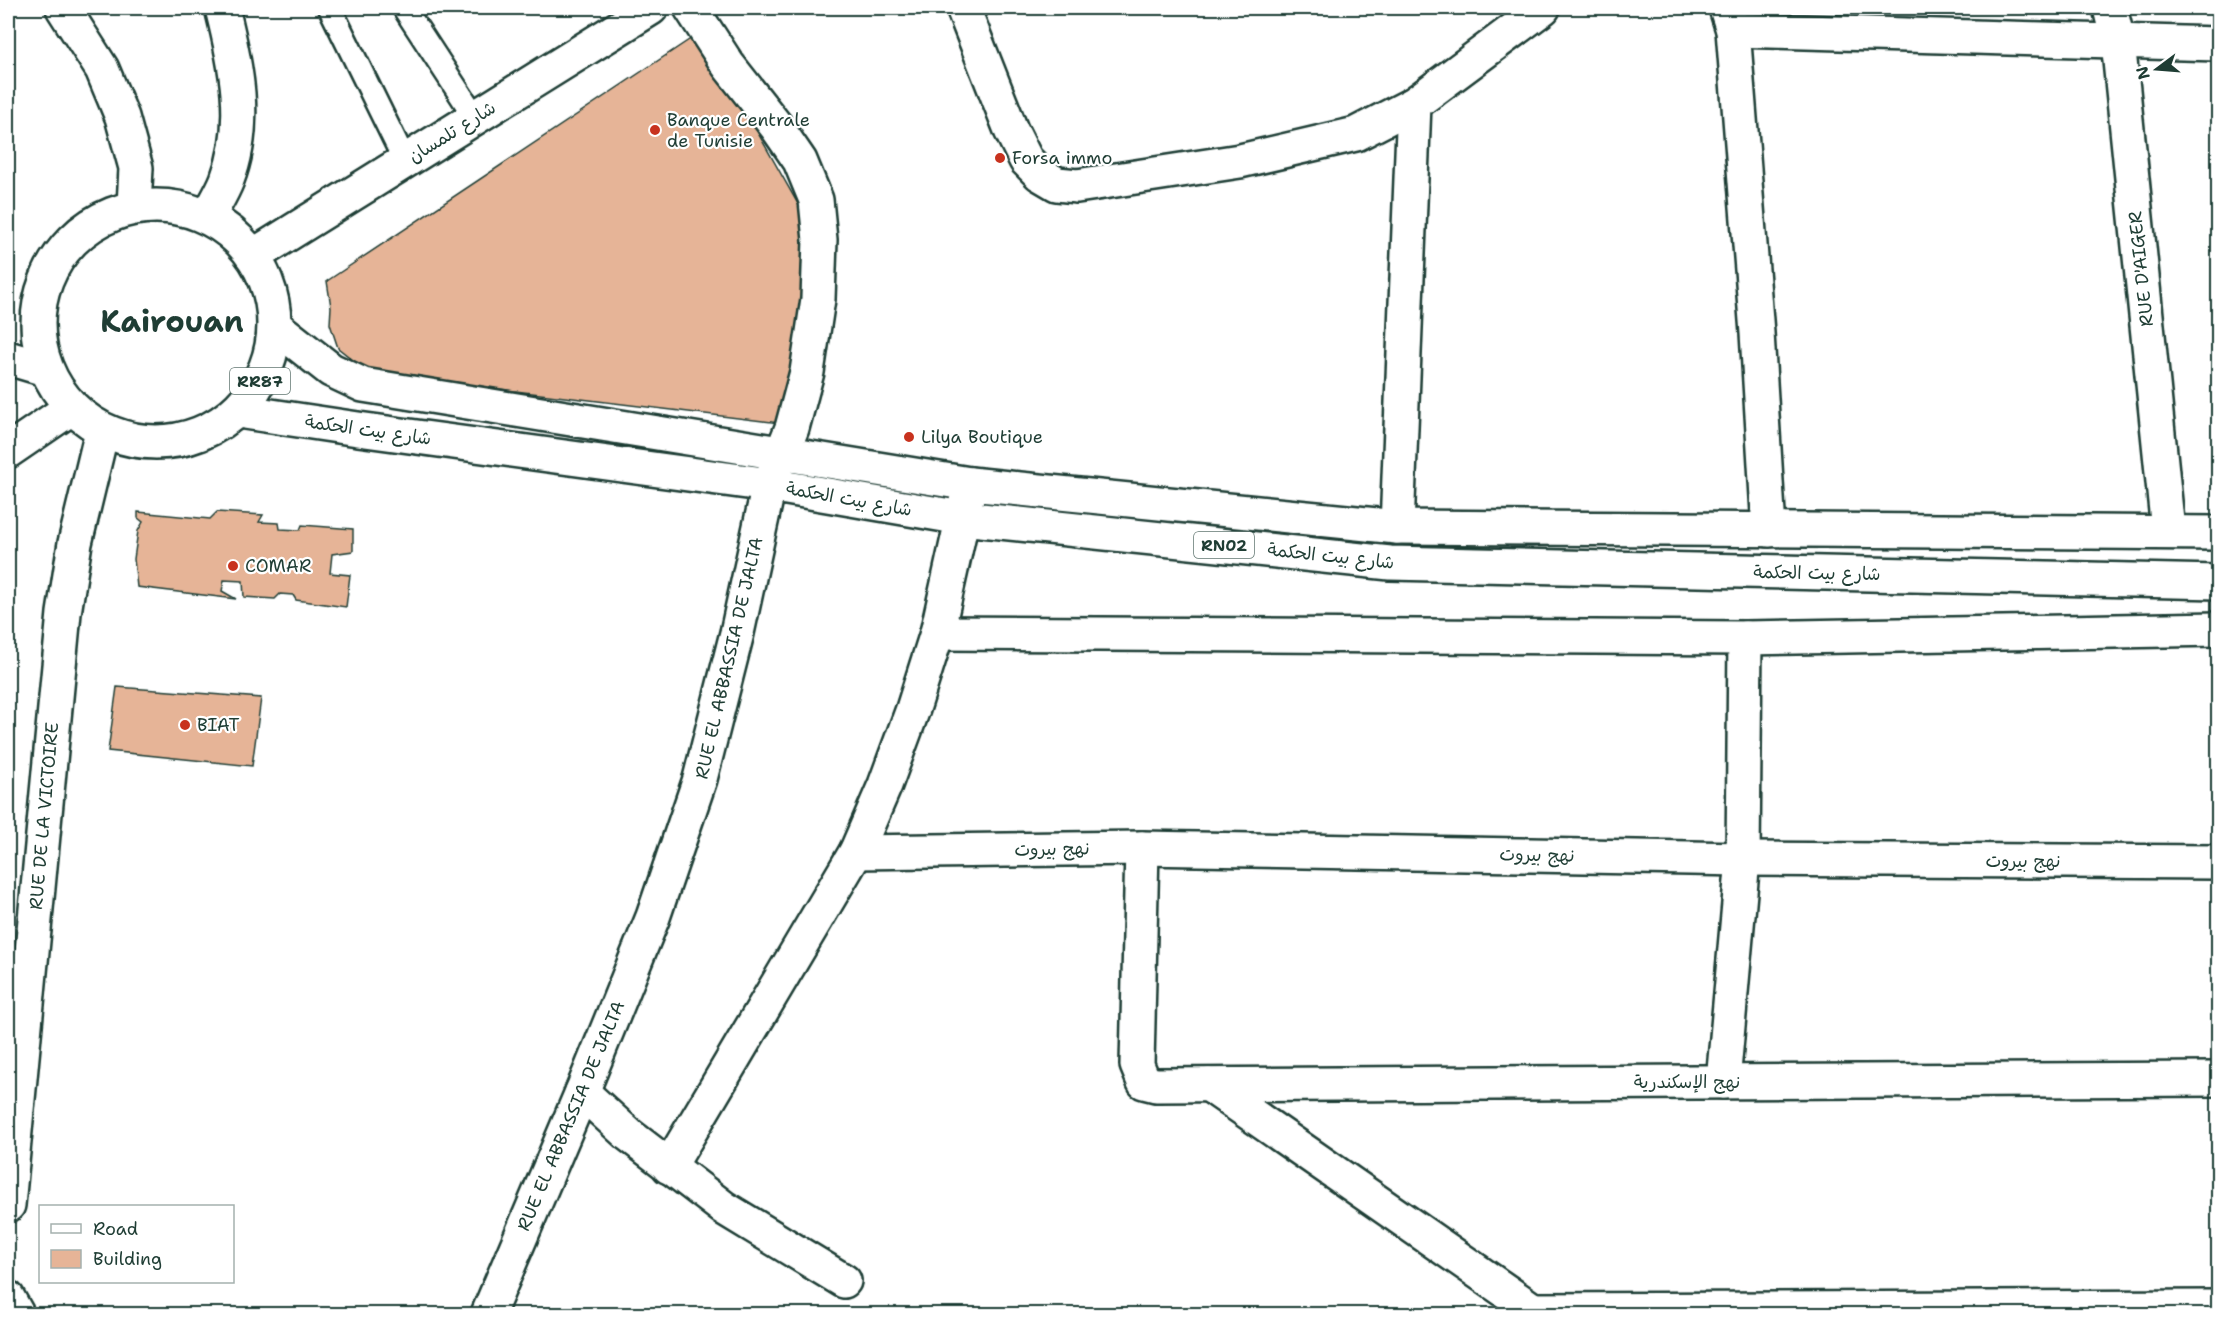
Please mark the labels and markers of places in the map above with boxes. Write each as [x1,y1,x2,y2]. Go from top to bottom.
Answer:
place label: Banque Centrale de Tunisie [667,108,810,153]
marker: Banque Centrale de Tunisie [648,123,662,137]
place label: Forsa immo [1012,146,1112,170]
marker: Forsa immo [993,151,1007,165]
place label: Lilya Boutique [921,425,1043,449]
marker: Lilya Boutique [902,430,916,444]
place label: COMAR [245,554,311,578]
marker: COMAR [226,559,240,573]
place label: BIAT [197,713,240,737]
marker: BIAT [178,718,192,732]

